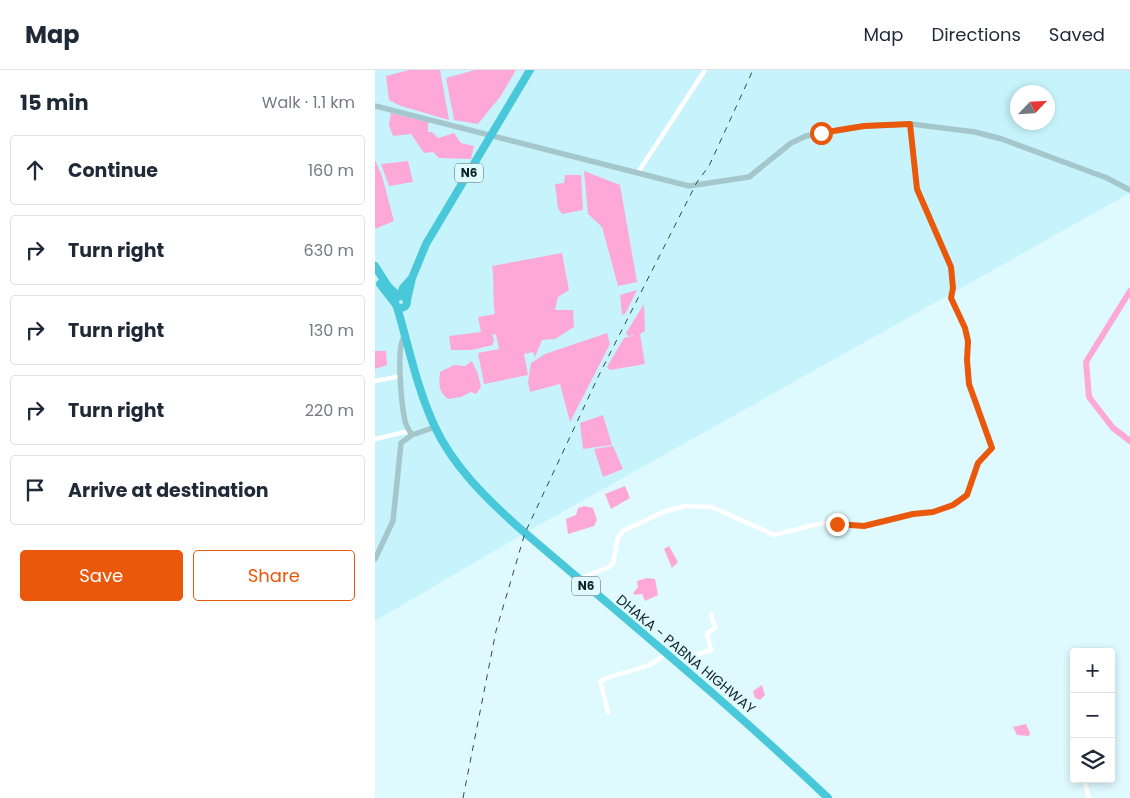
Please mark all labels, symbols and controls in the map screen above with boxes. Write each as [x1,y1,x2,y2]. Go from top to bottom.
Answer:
text: Map [25,18,80,51]
text: Map [864,22,903,47]
text: Directions [931,22,1021,47]
text: Saved [1049,22,1105,47]
north arrow [1010,85,1055,130]
text: 15 min [20,88,89,117]
text: Walk · 1.1 km [262,91,355,114]
route start [810,122,833,145]
icon: ahead [21,156,49,184]
text: Continue [68,157,158,184]
text: 160 m [308,159,354,182]
road number: N6 [455,164,483,182]
icon: right [21,236,49,264]
text: Turn right [68,237,164,264]
text: 630 m [304,239,354,262]
icon: right [21,316,49,344]
text: Turn right [68,317,164,344]
text: 130 m [309,319,354,342]
icon: right [21,396,49,424]
text: Turn right [68,397,164,424]
text: 220 m [305,399,354,422]
icon: arrive [21,476,49,504]
text: Arrive at destination [68,477,269,504]
route end [826,513,849,536]
button: Save [20,550,183,601]
button: Share [193,550,355,601]
road number: N6 [572,576,600,596]
street label: DHAKA - PABNA HIGHWAY [612,590,760,718]
map controls [1070,648,1115,783]
button: + [1070,648,1115,693]
button: − [1070,693,1115,738]
button: layers [1070,738,1115,783]

